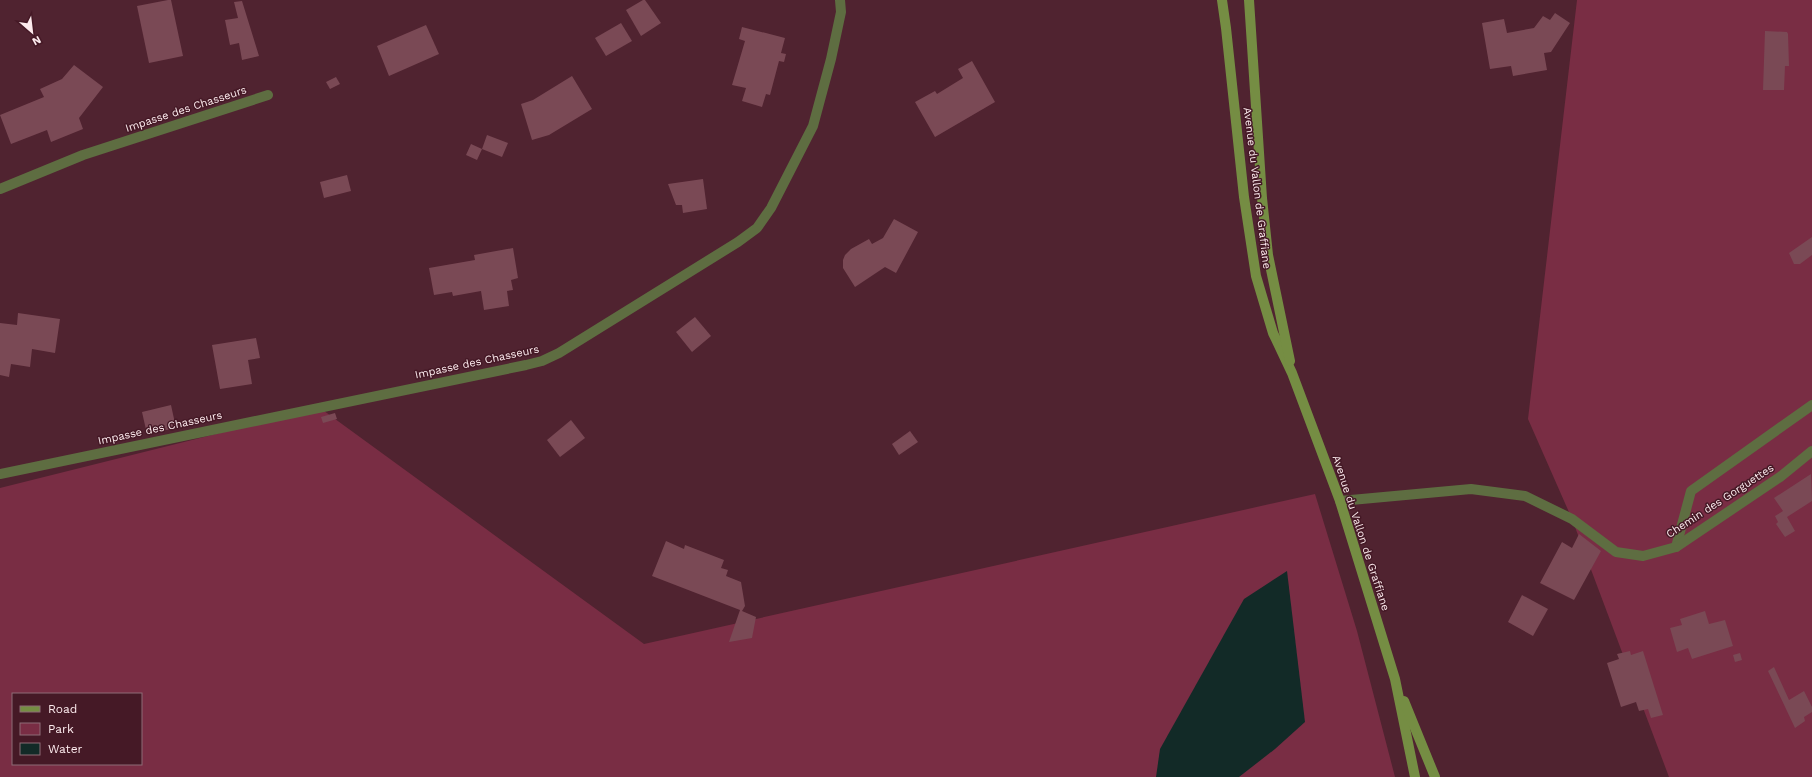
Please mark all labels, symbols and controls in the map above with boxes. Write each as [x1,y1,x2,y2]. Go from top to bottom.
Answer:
north arrow [12,12,52,52]
text: N [30,33,43,48]
street label: Impasse des Chasseurs [124,83,248,135]
street label: Avenue du Vallon de Graffiane [1241,106,1273,270]
street label: Impasse des Chasseurs [414,342,540,382]
street label: Impasse des Chasseurs [97,408,223,448]
street label: Avenue du Vallon de Graffiane [1330,454,1392,612]
street label: Chemin des Gorguettes [1664,461,1776,541]
legend [12,693,142,765]
text: Road [48,702,77,716]
text: Park [48,722,74,736]
text: Water [48,742,83,756]

